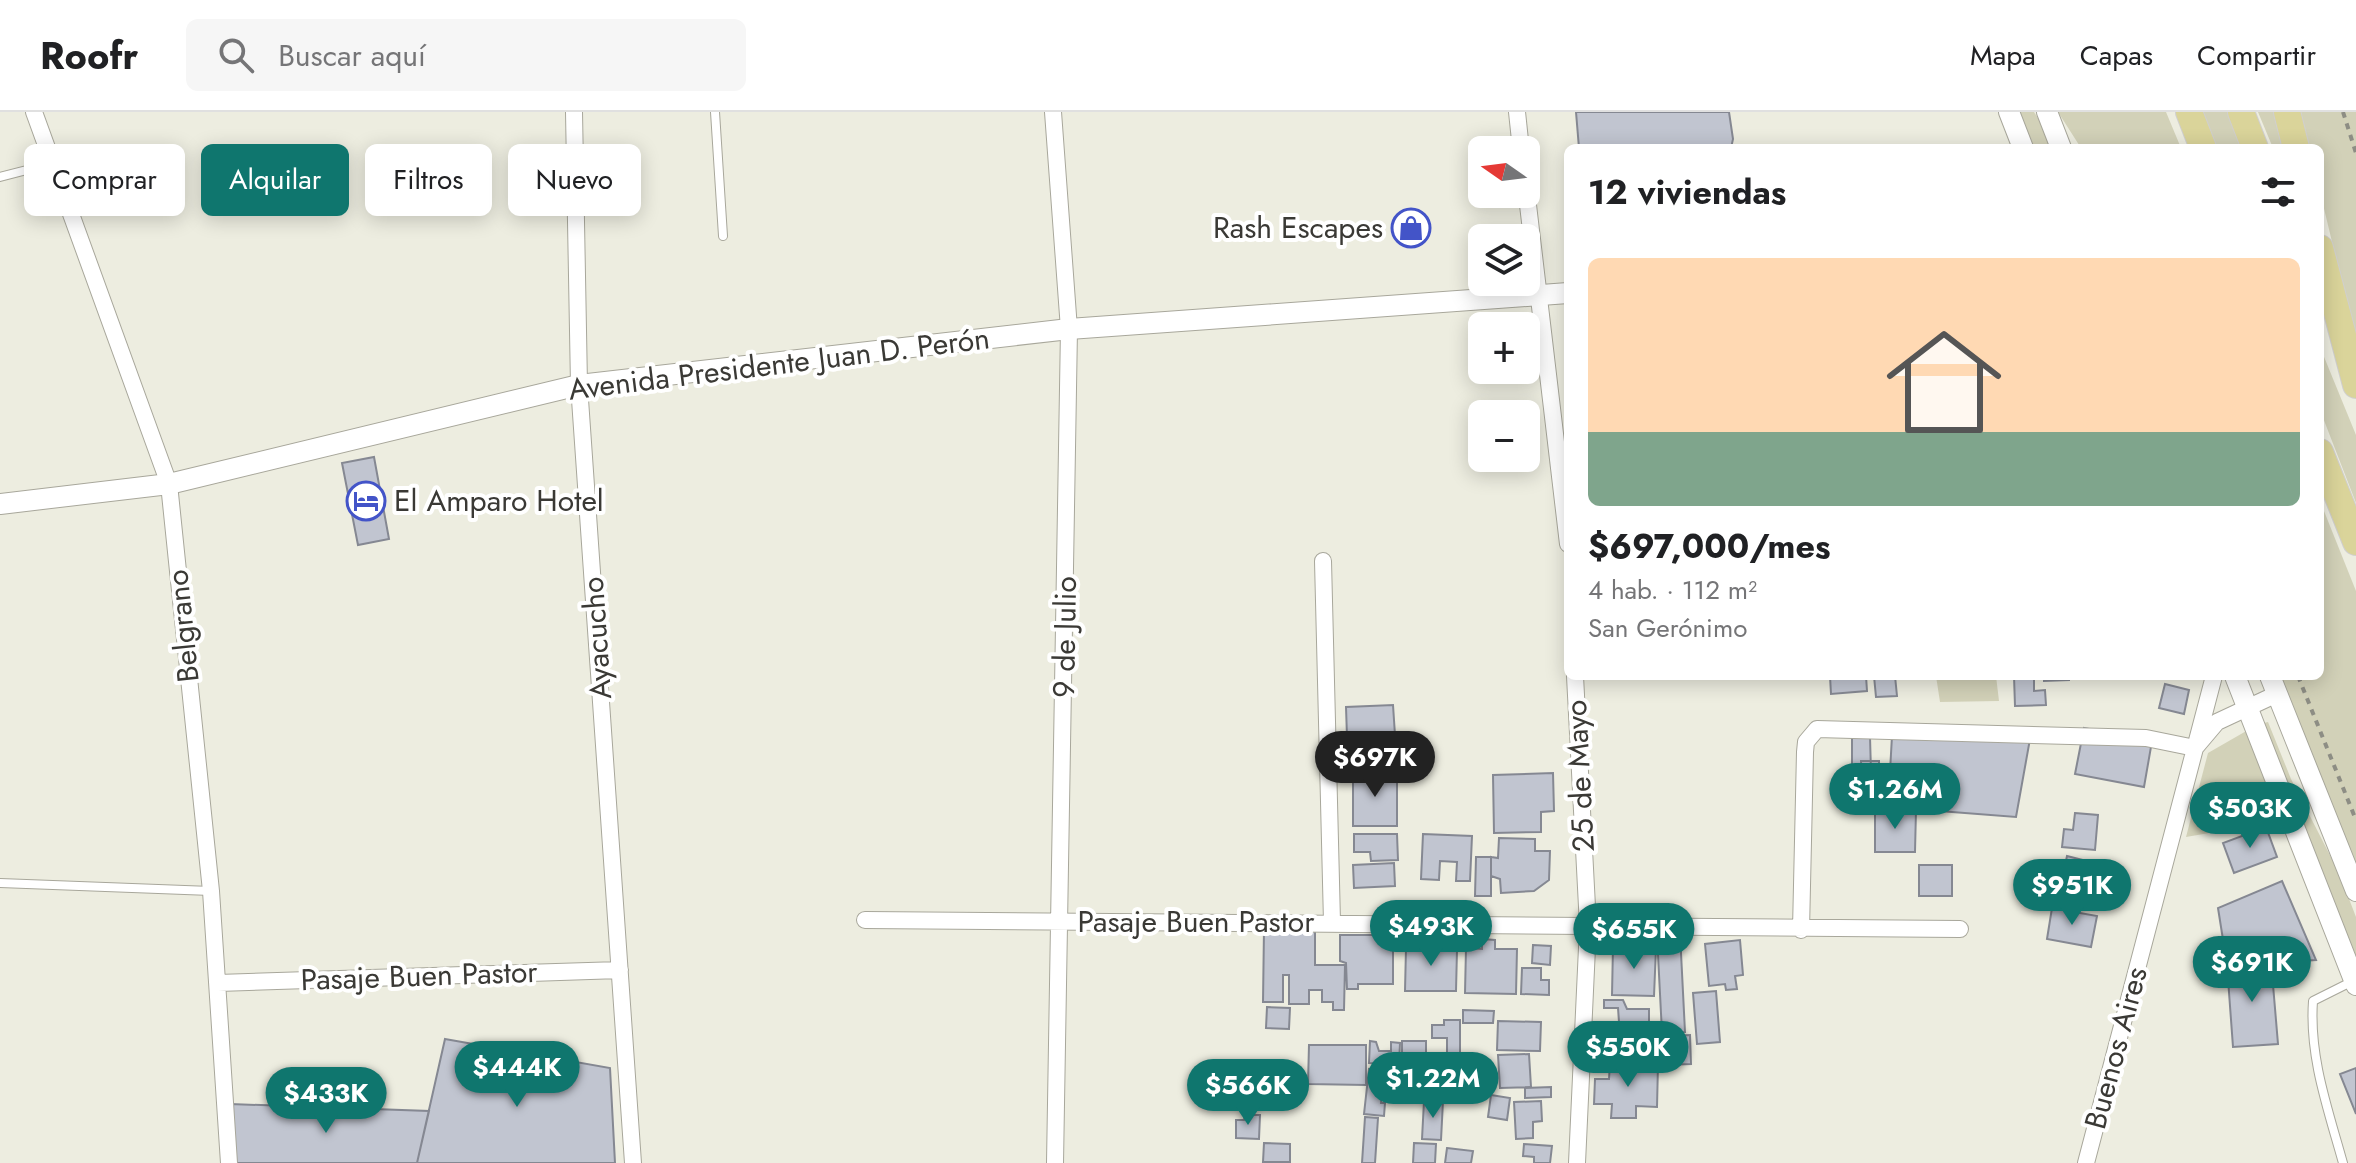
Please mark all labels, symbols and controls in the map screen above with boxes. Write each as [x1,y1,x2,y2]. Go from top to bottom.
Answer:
search box [186,19,746,91]
text: Roofr [40,28,138,83]
icon: search [214,33,258,77]
text: Buscar aquí [278,34,426,77]
text: Mapa [1970,35,2036,76]
text: Capas [2080,35,2153,76]
text: Compartir [2197,35,2316,76]
north arrow [1468,136,1540,208]
map controls [1468,136,1540,472]
chip: Comprar [24,144,185,216]
chip: Alquilar [201,144,349,216]
chip: Filtros [365,144,492,216]
chip: Nuevo [508,144,641,216]
text: 12 viviendas [1588,168,1786,217]
icon: filters [2256,170,2300,214]
place label: Rash Escapes [1213,206,1383,249]
shop icon: Rash Escapes [1390,207,1432,249]
button: layers [1468,224,1540,296]
icon: home [1872,310,2016,454]
button: + [1468,312,1540,384]
street label: Avenida Presidente Juan D. Perón [566,316,992,411]
button: − [1468,400,1540,472]
place label: El Amparo Hotel [394,479,604,522]
hotel icon: El Amparo Hotel [345,480,387,522]
text: $697,000/mes [1588,522,1830,571]
street label: Belgrano [155,568,210,685]
text: 4 hab. · 112 m² [1588,571,1757,609]
street label: Ayacucho [571,575,622,701]
street label: 9 de Julio [1042,576,1087,698]
text: San Gerónimo [1588,609,1747,647]
street label: 25 de Mayo [1554,699,1605,853]
pin: $697K [1319,731,1431,799]
text: $697K [1333,738,1417,776]
pin: $1.26M [1830,763,1960,831]
text: $1.26M [1847,770,1943,808]
pin: $503K [2194,782,2306,850]
text: $503K [2208,789,2292,827]
pin: $951K [2016,859,2128,927]
text: $951K [2031,866,2113,904]
street label: Pasaje Buen Pastor [1077,900,1315,943]
pin: $493K [1375,900,1487,968]
pin: $655K [1578,903,1690,971]
text: $493K [1388,907,1474,945]
text: $655K [1591,910,1677,948]
pin: $691K [2196,936,2308,1004]
text: $691K [2211,943,2293,981]
street label: Pasaje Buen Pastor [300,950,539,1001]
street label: Buenos Aires [2073,962,2158,1134]
pin: $550K [1572,1021,1684,1089]
text: $550K [1585,1028,1671,1066]
pin: $444K [461,1041,573,1109]
text: $444K [473,1048,561,1086]
pin: $1.22M [1368,1052,1498,1120]
pin: $566K [1192,1059,1304,1127]
text: $1.22M [1385,1059,1481,1097]
text: $566K [1205,1066,1291,1104]
pin: $433K [270,1067,382,1135]
text: $433K [284,1074,368,1112]

